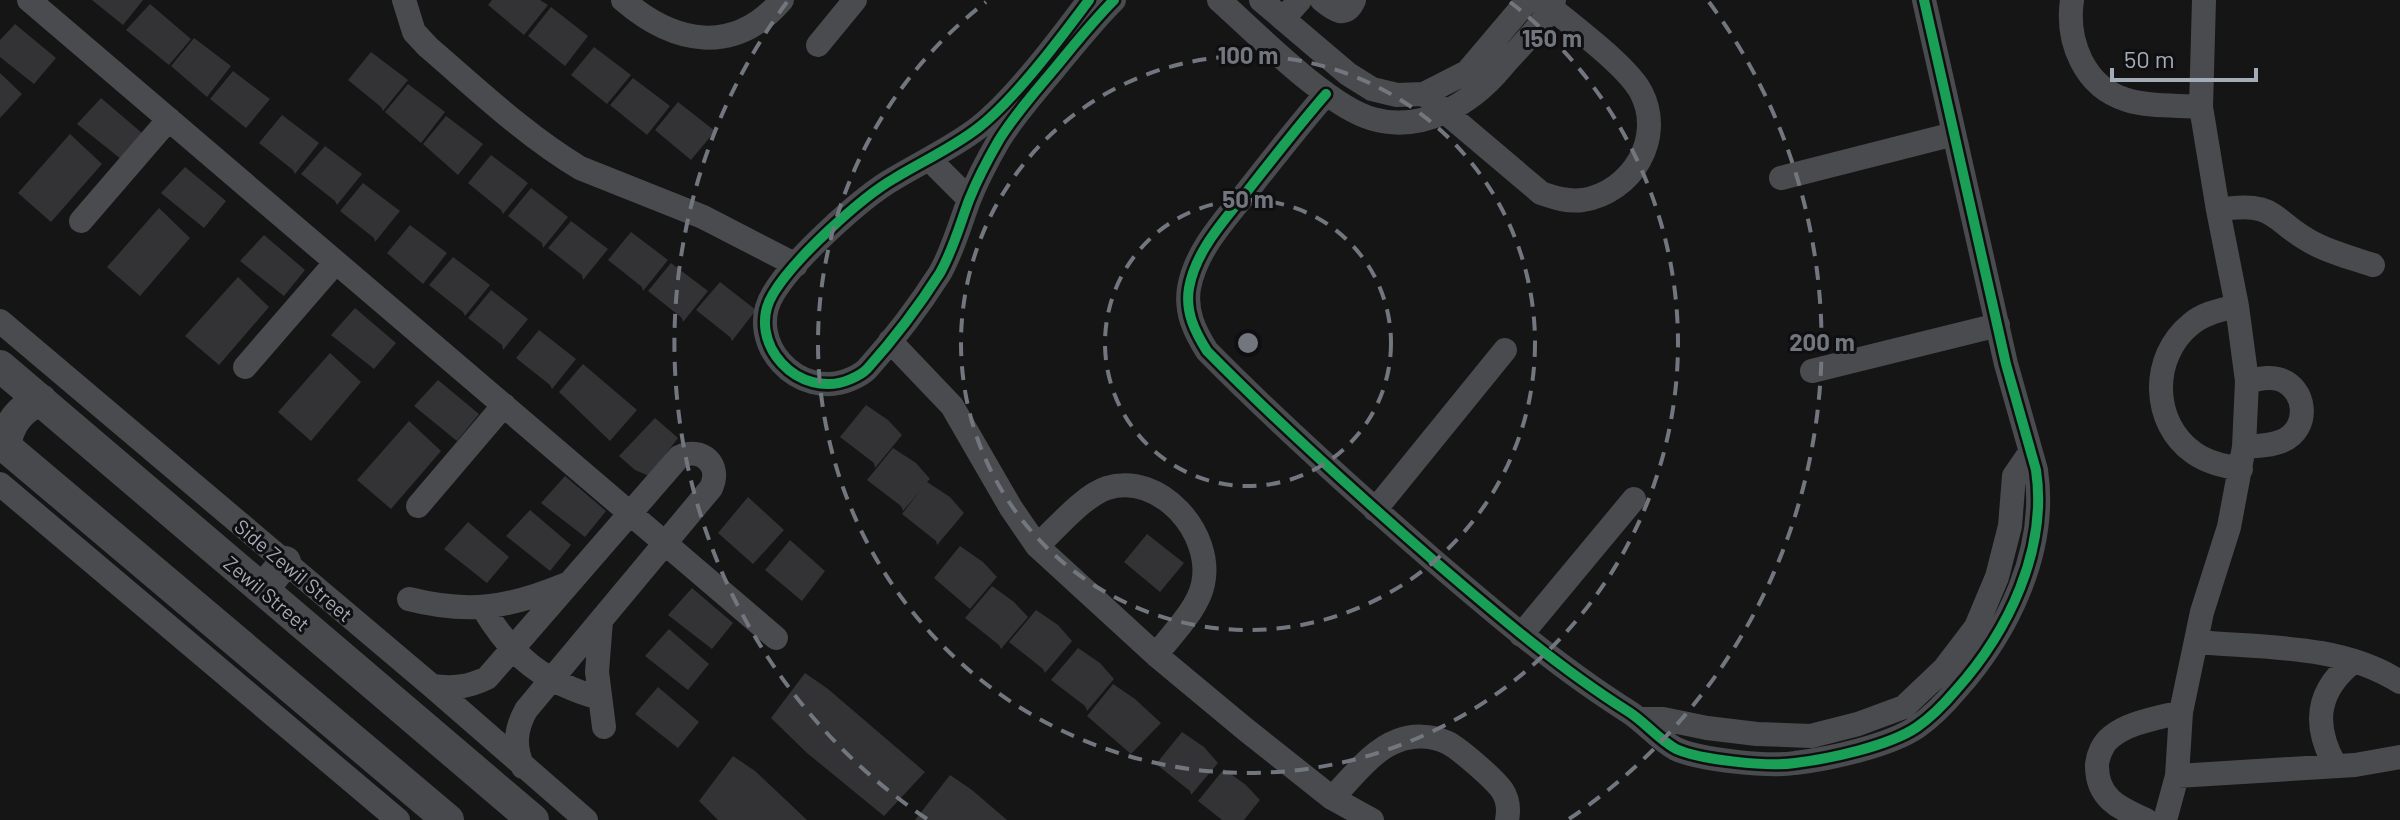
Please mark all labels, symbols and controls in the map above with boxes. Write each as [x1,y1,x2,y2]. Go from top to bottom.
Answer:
text: 150 m [1522,23,1582,52]
scale bar [2112,32,2256,82]
text: 100 m [1218,40,1278,69]
text: 50 m [2124,44,2175,73]
text: 50 m [1222,184,1274,213]
text: 200 m [1789,327,1855,356]
centre of rings [1234,329,1262,357]
street label: Side Zewil Street [230,514,358,626]
street label: Zewil Street [219,550,315,636]

